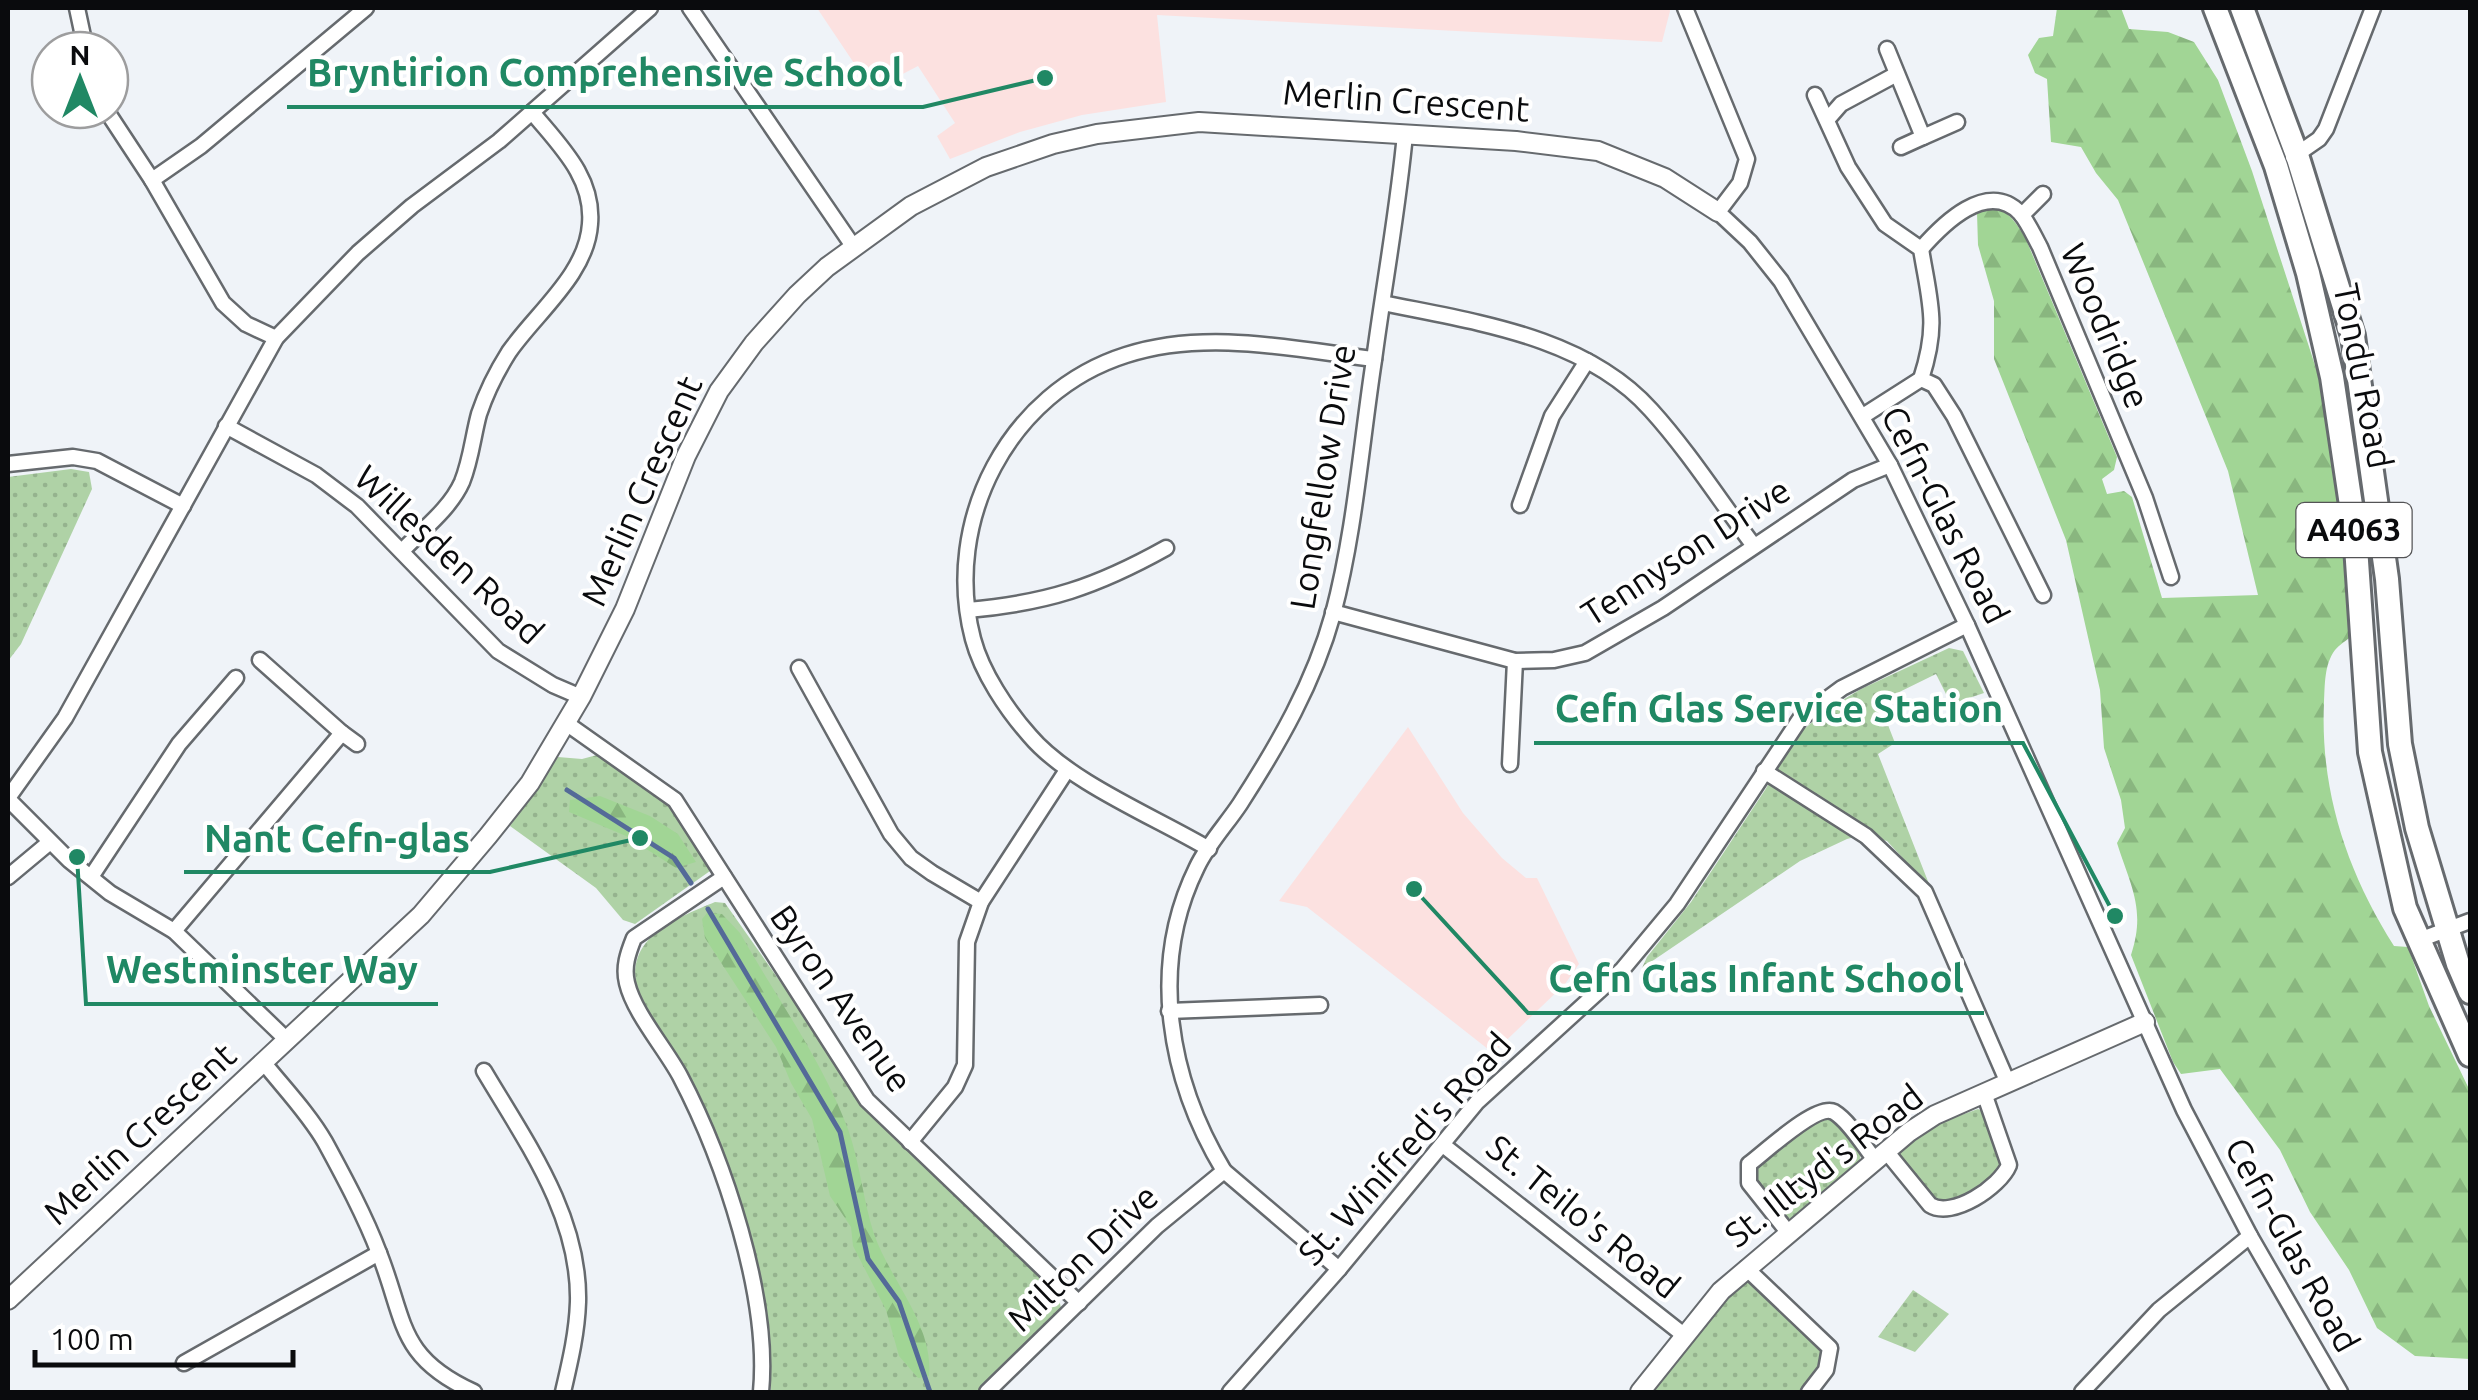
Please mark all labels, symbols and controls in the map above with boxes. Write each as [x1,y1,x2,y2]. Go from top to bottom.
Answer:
north arrow [30,30,130,130]
text: N [70,39,90,70]
callout: Bryntirion Comprehensive School [287,39,923,107]
text: Bryntirion Comprehensive School [307,51,903,93]
street label: Merlin Crescent [1281,71,1531,129]
street label: Woodridge [2053,237,2159,414]
street label: Tondu Road [2326,280,2401,472]
street label: Longfellow Drive [1281,342,1363,612]
street label: Merlin Crescent [573,369,710,612]
street label: Cefn-Glas Road [1874,399,2018,630]
street label: Willesden Road [347,457,552,652]
street label: Tennyson Drive [1574,469,1797,633]
road number: A4063 [2296,503,2412,557]
callout: Cefn Glas Service Station [1534,675,2023,743]
text: Cefn Glas Service Station [1555,687,2003,729]
callout: Nant Cefn-glas [184,804,490,872]
text: Nant Cefn-glas [204,817,470,859]
street label: Byron Avenue [763,897,921,1099]
callout: Westminster Way [86,936,438,1004]
callout: Cefn Glas Infant School [1528,945,1984,1013]
text: Westminster Way [106,948,418,990]
text: Cefn Glas Infant School [1548,957,1964,999]
street label: St. Winifred's Road [1290,1024,1519,1272]
street label: Merlin Crescent [35,1034,243,1232]
street label: St. Illtyd's Road [1717,1076,1930,1255]
street label: St. Teilo's Road [1479,1126,1688,1306]
street label: Cefn-Glas Road [2218,1130,2368,1359]
street label: Milton Drive [999,1176,1166,1339]
scale bar [35,1305,292,1367]
text: 100 m [50,1322,134,1356]

